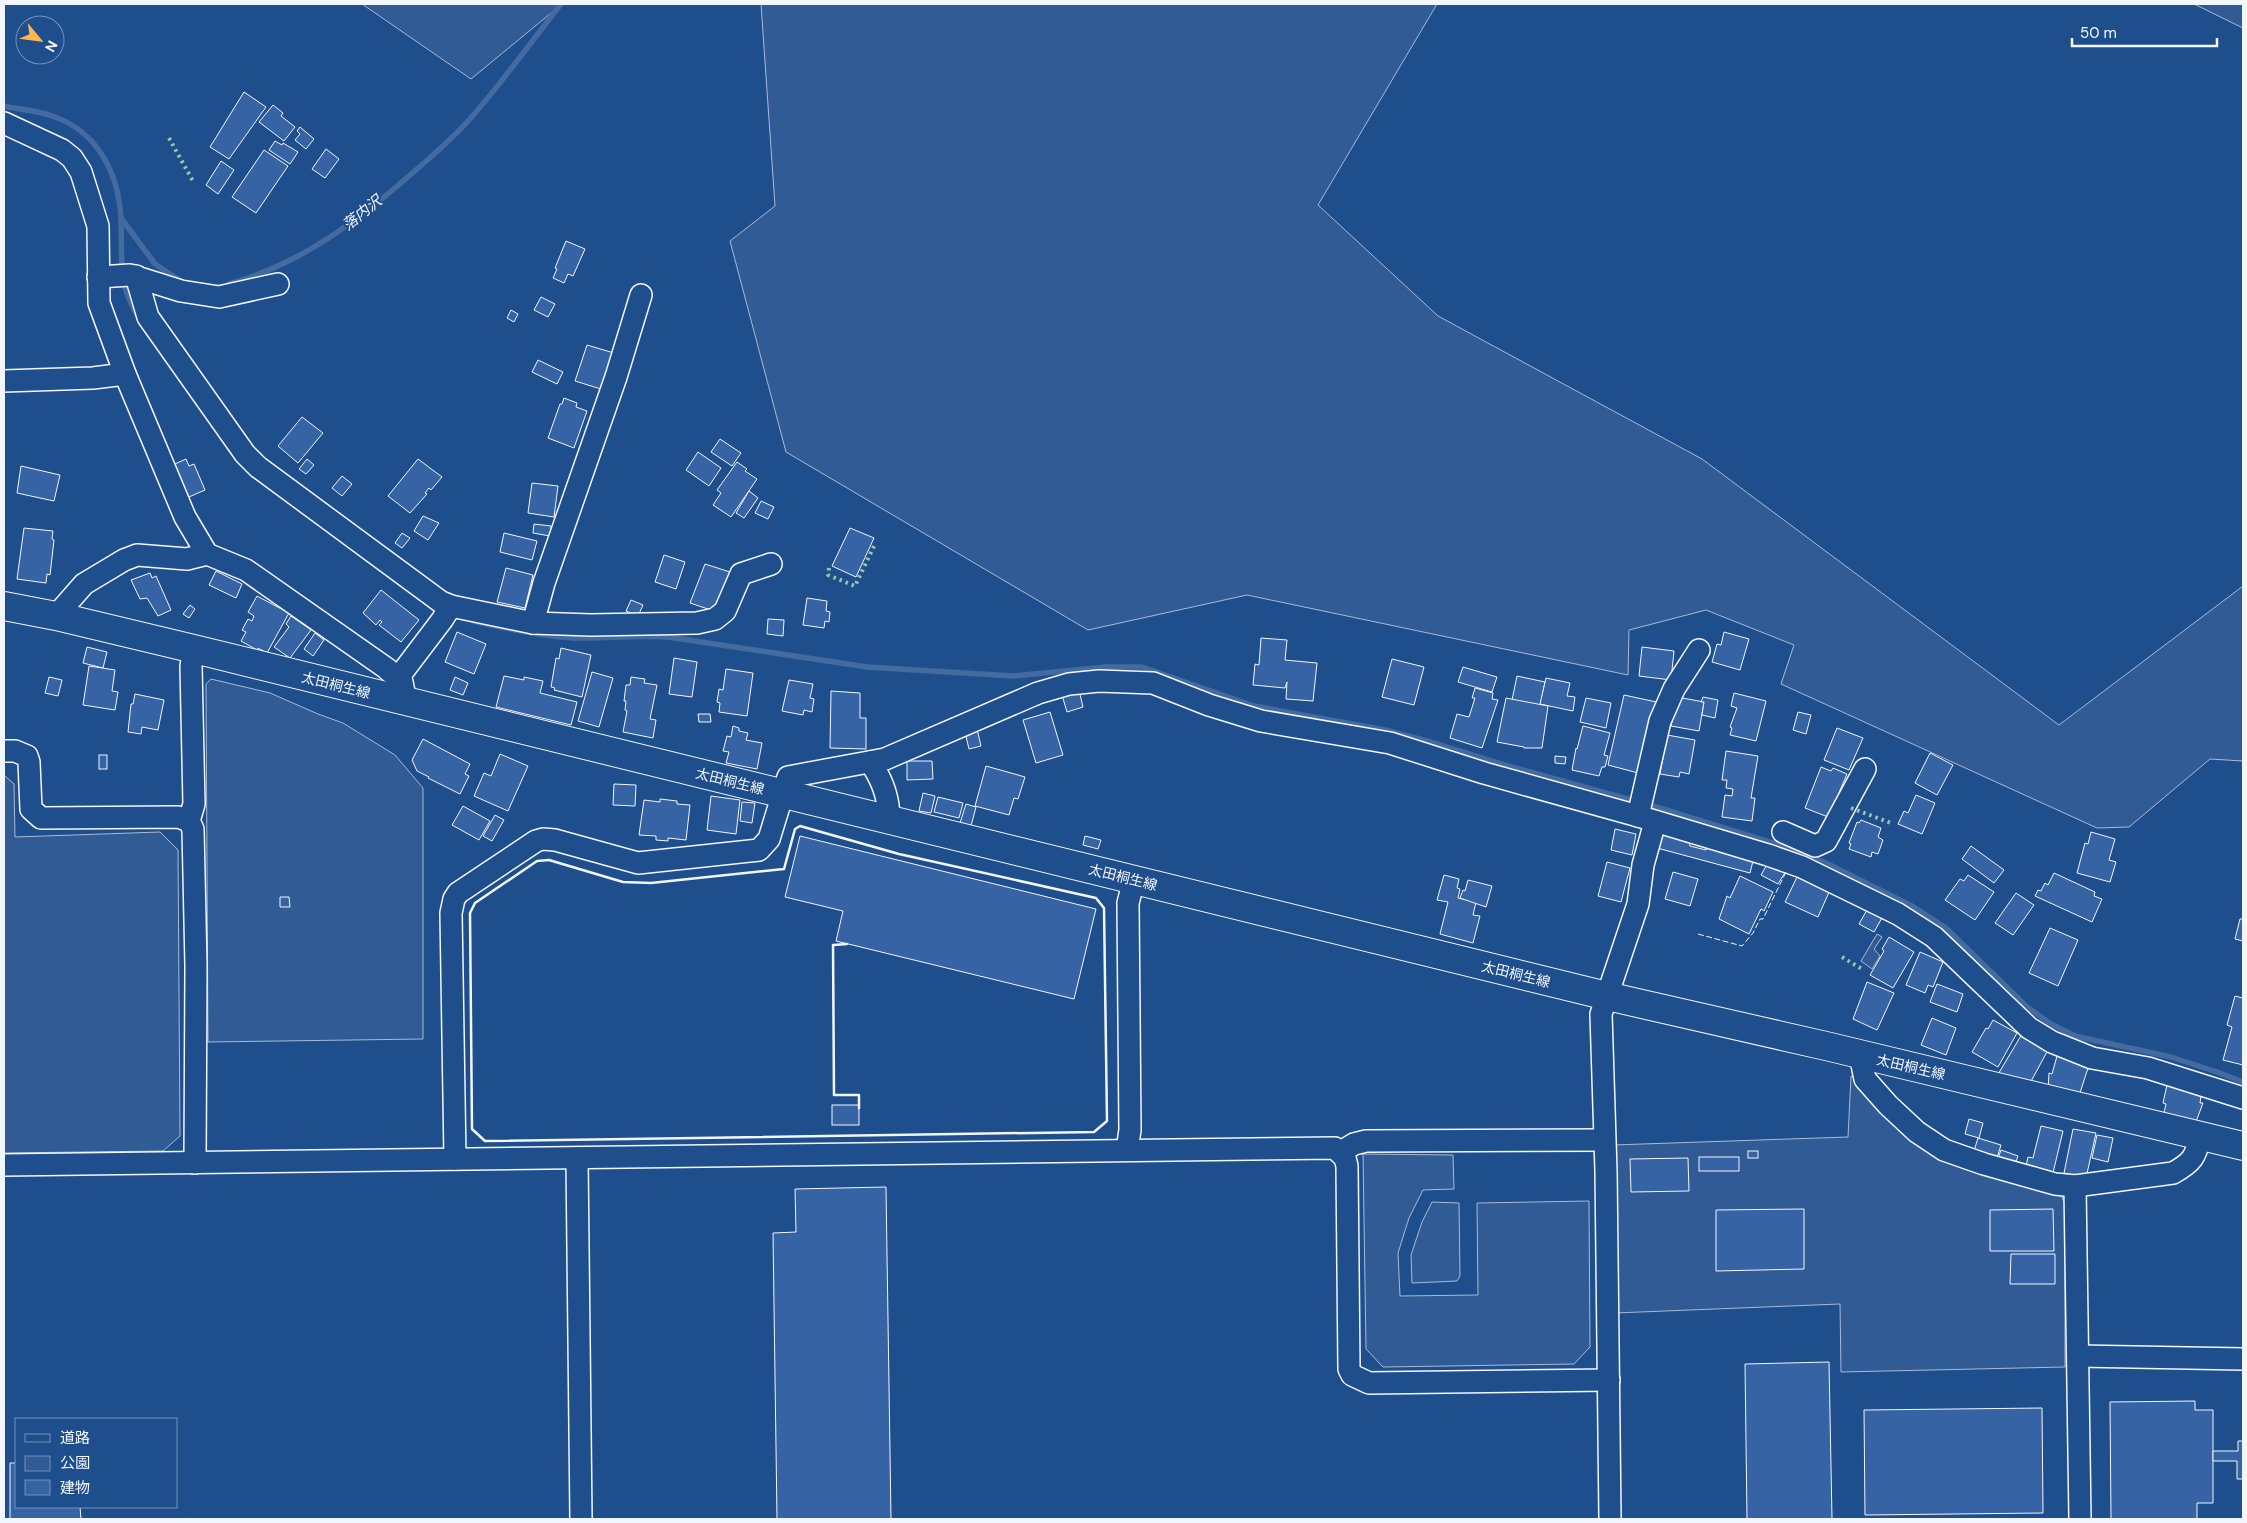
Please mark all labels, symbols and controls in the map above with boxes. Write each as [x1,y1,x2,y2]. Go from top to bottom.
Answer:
north arrow [15,15,65,65]
scale bar [2072,15,2217,47]
text: 50 m [2080,23,2117,43]
text: N [41,37,62,55]
water label: 落内沢 [338,190,387,235]
street label: 太田桐生線 [300,668,372,702]
street label: 太田桐生線 [694,764,766,798]
street label: 太田桐生線 [1087,860,1159,894]
street label: 太田桐生線 [1480,957,1552,991]
street label: 太田桐生線 [1875,1050,1947,1084]
legend [15,1418,178,1508]
text: 道路 [60,1428,90,1448]
text: 公園 [60,1453,90,1473]
text: 建物 [60,1478,90,1498]

